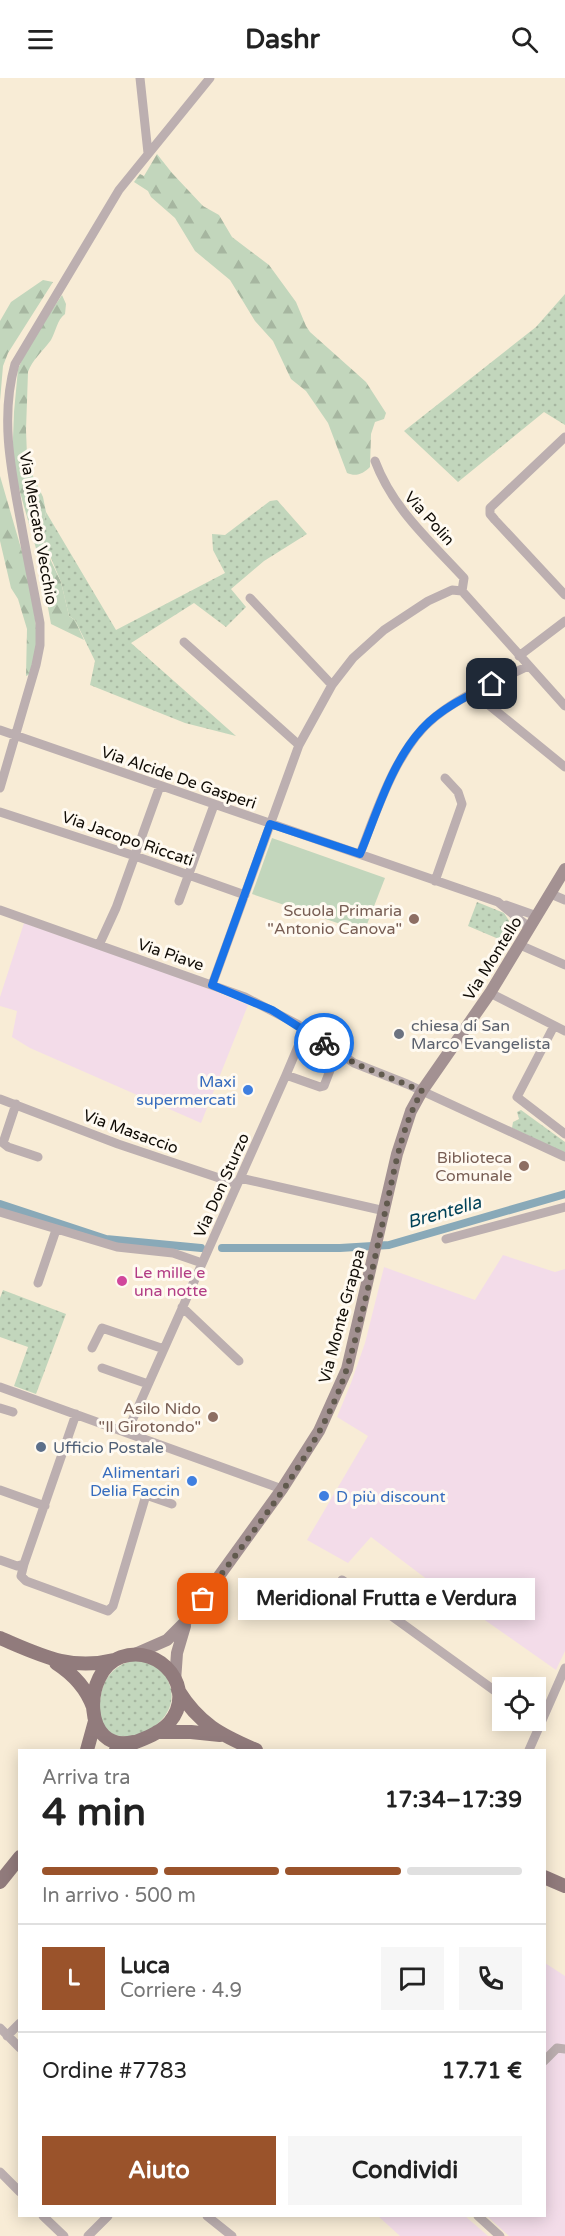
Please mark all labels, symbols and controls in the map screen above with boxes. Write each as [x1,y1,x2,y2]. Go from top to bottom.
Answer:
icon: menu [24,23,57,56]
text: Dashr [245,23,320,56]
icon: search [508,23,541,56]
street label: Via Mercato Vecchio [15,450,61,606]
street label: Via Polin [400,487,459,550]
pin [466,658,517,709]
icon: home [475,667,508,700]
street label: Via Alcide De Gasperi [98,742,259,814]
street label: Via Jacopo Riccati [59,807,196,871]
place label: Scuola Primaria "Antonio Canova" [267,901,402,939]
marker: Scuola Primaria "Antonio Canova" [407,912,421,926]
street label: Via Montello [459,913,527,1004]
street label: Via Piave [135,934,207,976]
courier [294,1013,354,1073]
place label: chiesa di San Marco Evangelista [411,1016,551,1054]
icon: bike [308,1027,341,1060]
marker: chiesa di San Marco Evangelista [392,1027,406,1041]
place label: Maxi supermercati [136,1072,236,1110]
marker: Maxi supermercati [241,1083,255,1097]
street label: Via Masaccio [80,1105,181,1158]
street label: Via Don Sturzo [190,1130,254,1241]
place label: Biblioteca Comunale [435,1148,512,1186]
marker: Biblioteca Comunale [517,1159,531,1173]
water label: Brentella [404,1191,484,1233]
street label: Via Monte Grappa [314,1247,370,1386]
place label: Le mille e una notte [134,1263,207,1301]
marker: Le mille e una notte [115,1274,129,1288]
place label: Asilo Nido "Il Girotondo" [99,1399,201,1437]
marker: Asilo Nido "Il Girotondo" [206,1410,220,1424]
place label: Ufficio Postale [53,1438,164,1458]
marker: Ufficio Postale [34,1440,48,1454]
place label: Alimentari Delia Faccin [90,1463,180,1501]
marker: Alimentari Delia Faccin [185,1474,199,1488]
place label: D più discount [336,1487,446,1507]
marker: D più discount [317,1489,331,1503]
pin [177,1573,228,1624]
callout: Meridional Frutta e Verdura [239,1578,536,1620]
icon: bag [186,1582,219,1615]
text: Meridional Frutta e Verdura [256,1587,517,1611]
map controls [492,1677,546,1731]
button: locate [492,1677,546,1731]
text: Arriva tra [42,1766,131,1790]
text: 17:34–17:39 [385,1787,522,1813]
text: 4 min [42,1789,146,1836]
text: In arrivo · 500 m [42,1884,196,1908]
button: chat [381,1947,444,2010]
button: phone [459,1947,522,2010]
text: Luca [120,1953,170,1979]
text: L [67,1965,80,1991]
text: Corriere · 4.9 [120,1979,242,2003]
text: Ordine #7783 [42,2058,187,2084]
text: 17.71 € [442,2058,522,2084]
button: Aiuto [42,2136,276,2205]
button: Condividi [288,2136,522,2205]

